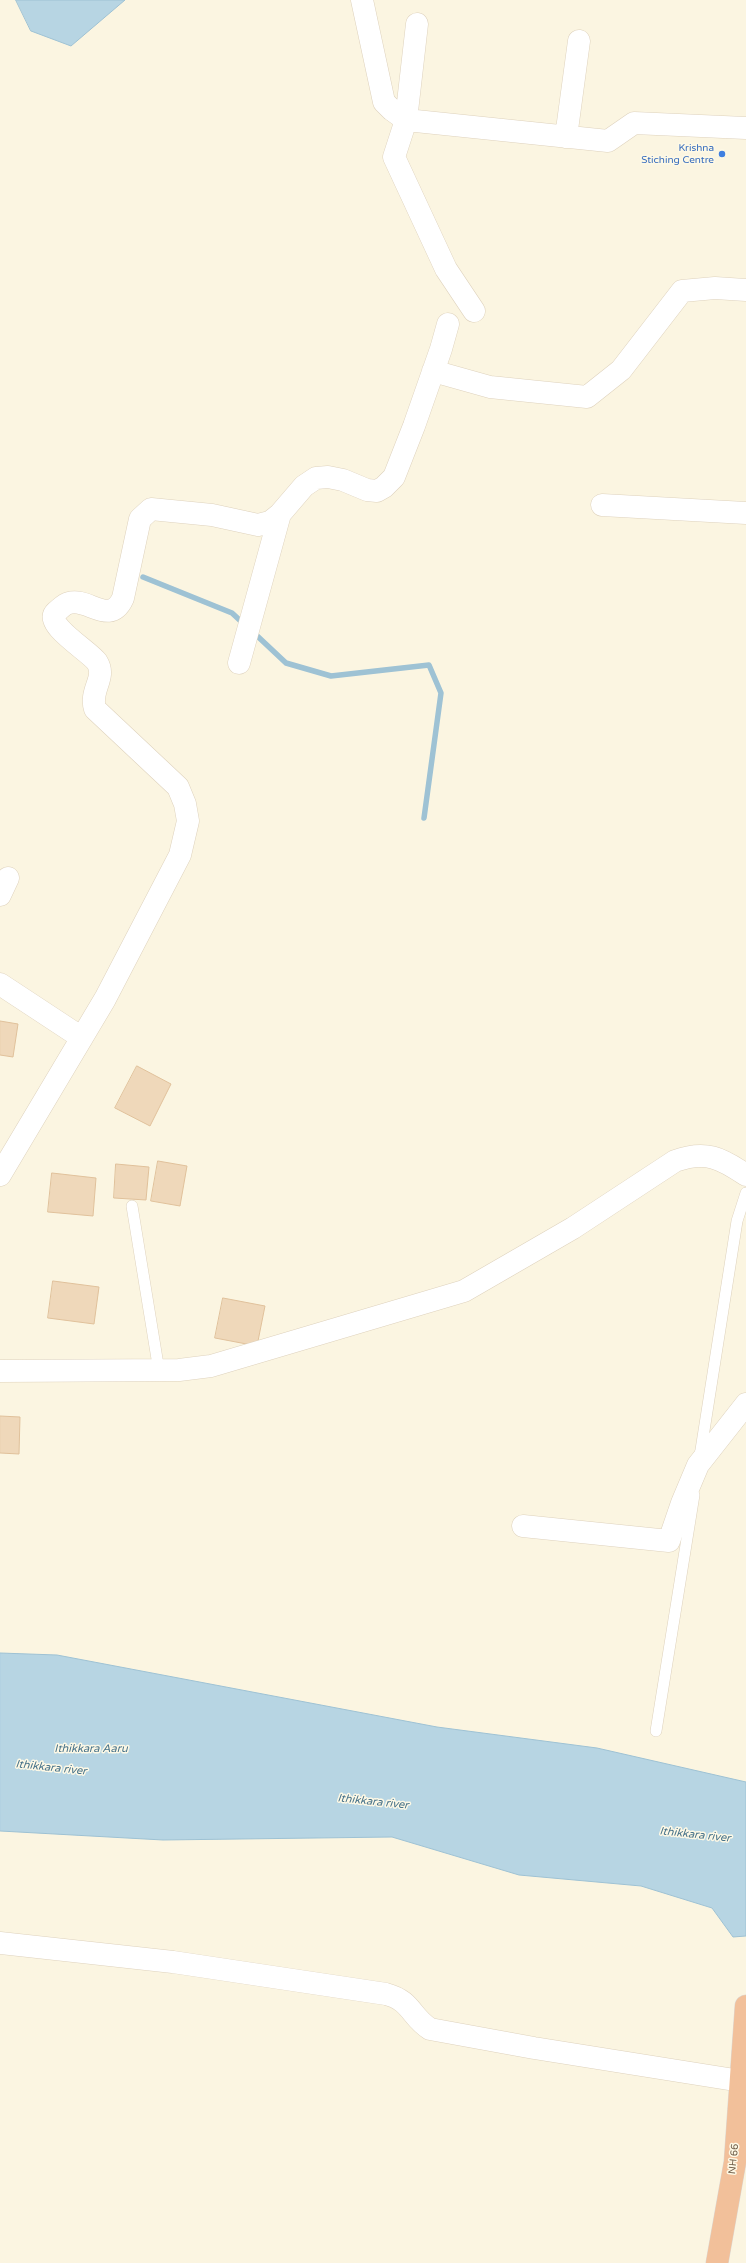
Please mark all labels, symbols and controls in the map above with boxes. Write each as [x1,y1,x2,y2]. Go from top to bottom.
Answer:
place label: Krishna Stiching Centre [641,142,714,166]
marker: Krishna Stiching Centre [717,149,727,159]
water label: Ithikkara Aaru [54,1742,128,1756]
water label: Ithikkara river [15,1758,87,1778]
water label: Ithikkara river [337,1792,409,1812]
water label: Ithikkara river [659,1825,731,1845]
street label: NH 66 [726,2143,742,2175]

